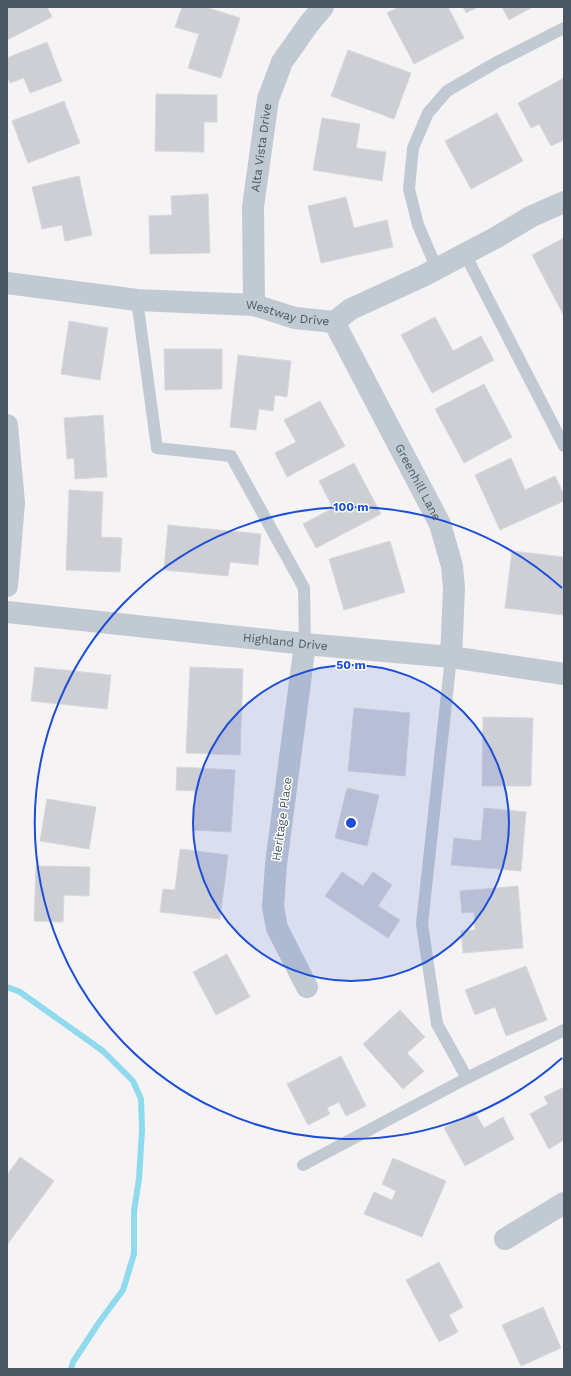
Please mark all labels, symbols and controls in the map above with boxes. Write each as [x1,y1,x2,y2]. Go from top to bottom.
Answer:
street label: Alta Vista Drive [248,102,274,193]
street label: Westway Drive [246,298,330,329]
street label: Greenhill Lane [392,441,444,523]
text: 100 m [333,500,369,514]
street label: Highland Drive [242,630,329,653]
text: 50 m [336,658,366,672]
street label: Heritage Place [269,776,295,862]
centre of rings [344,816,358,830]

